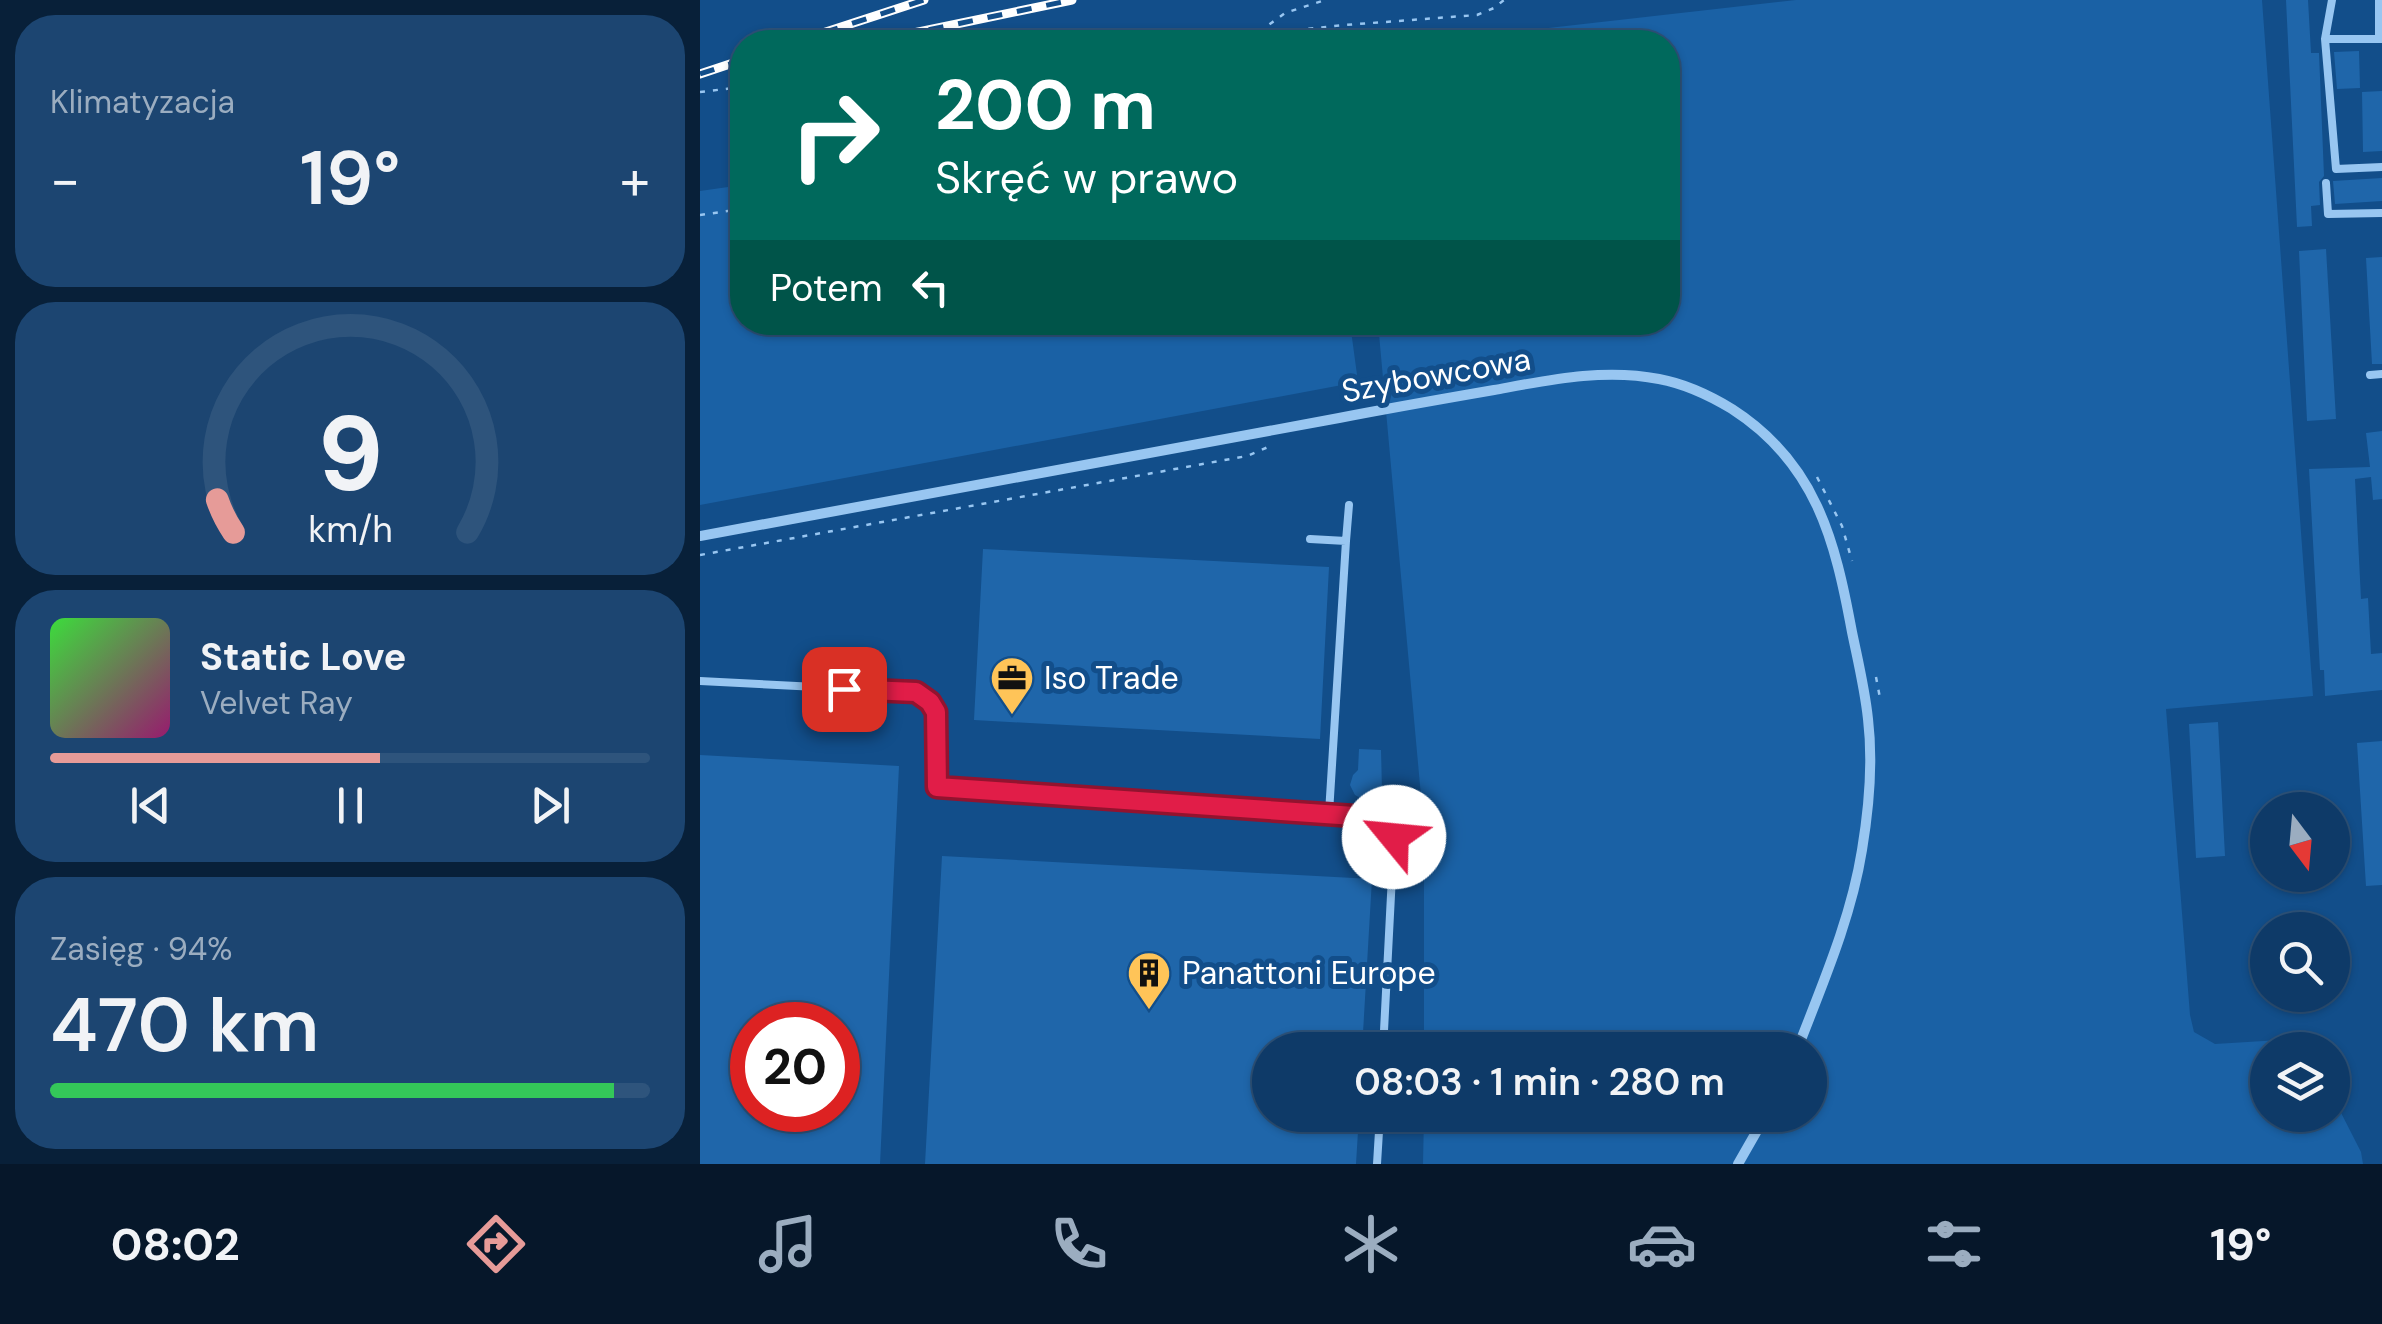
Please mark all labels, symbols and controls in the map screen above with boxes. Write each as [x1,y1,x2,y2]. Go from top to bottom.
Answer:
text: 200 m [935,60,1156,151]
icon: right [770,70,900,200]
text: Klimatyzacja [50,81,235,123]
text: 19° [300,130,400,227]
text: − [50,144,80,216]
text: + [620,144,650,216]
text: Skręć w prawo [935,148,1238,207]
icon: left [903,260,958,315]
text: Potem [770,263,883,313]
street label: Szybowcowa [1338,338,1534,412]
text: 9 [317,387,383,522]
text: km/h [308,507,392,553]
text: Static Love [200,632,406,682]
pin [802,647,887,732]
office icon: Iso Trade [989,655,1035,716]
place label: Iso Trade [1044,657,1179,699]
icon: arrive [817,662,872,717]
text: Velvet Ray [200,682,353,724]
icon: previous [123,778,178,833]
icon: pause [323,778,378,833]
icon: next [523,778,578,833]
position arrow [1342,785,1446,889]
north arrow [2250,792,2350,892]
map controls [2250,792,2350,1132]
button: search [2250,912,2350,1012]
text: Zasięg · 94% [50,928,232,970]
building icon: Panattoni Europe [1126,950,1172,1011]
place label: Panattoni Europe [1182,952,1436,994]
text: 470 km [50,977,319,1074]
speed limit sign: 20 [730,1002,860,1132]
button: layers [2250,1032,2350,1132]
text: 08:03 · 1 min · 280 m [1354,1057,1725,1107]
icon: directions [461,1209,531,1279]
icon: music [753,1209,823,1279]
icon: phone [1044,1209,1114,1279]
icon: climate [1336,1209,1406,1279]
icon: car [1627,1209,1697,1279]
icon: filters [1919,1209,1989,1279]
text: 08:02 [111,1215,240,1274]
text: 19° [2210,1215,2271,1274]

